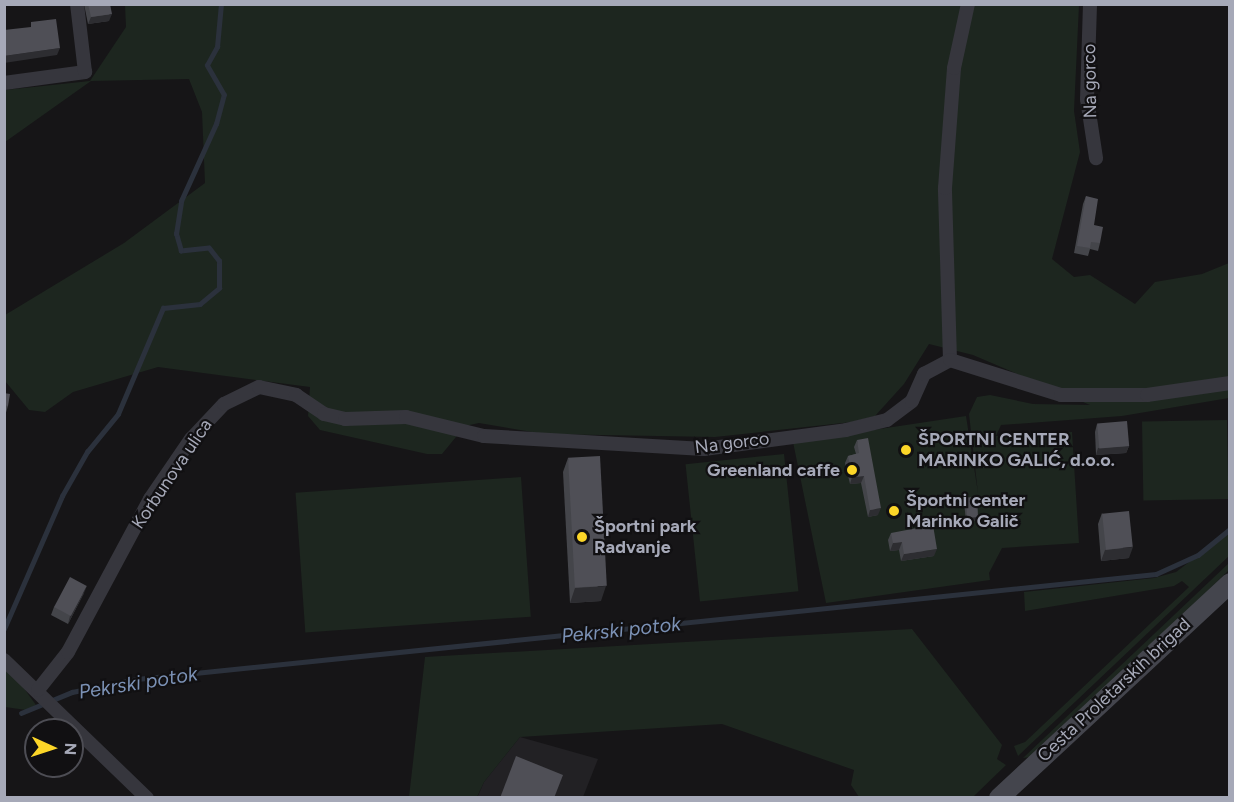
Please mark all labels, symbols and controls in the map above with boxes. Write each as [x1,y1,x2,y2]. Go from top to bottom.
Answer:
street label: Na gorco [1079,43,1101,119]
street label: Korbunova ulica [127,415,217,533]
street label: Na gorco [694,428,770,458]
place label: ŠPORTNI CENTER MARINKO GALIĆ, d.o.o. [918,429,1115,472]
marker: ŠPORTNI CENTER MARINKO GALIĆ, d.o.o. [899,443,913,457]
place label: Greenland caffe [707,459,840,481]
marker: Greenland caffe [845,463,859,477]
place label: Športni center Marinko Galič [906,490,1025,532]
marker: Športni center Marinko Galič [887,504,901,518]
place label: Športni park Radvanje [594,516,696,558]
marker: Športni park Radvanje [575,530,589,544]
water label: Pekrski potok [560,612,682,648]
street label: Cesta Proletarskih brigad [1033,614,1195,766]
water label: Pekrski potok [77,662,199,704]
north arrow [24,718,84,778]
text: N [61,742,80,756]

